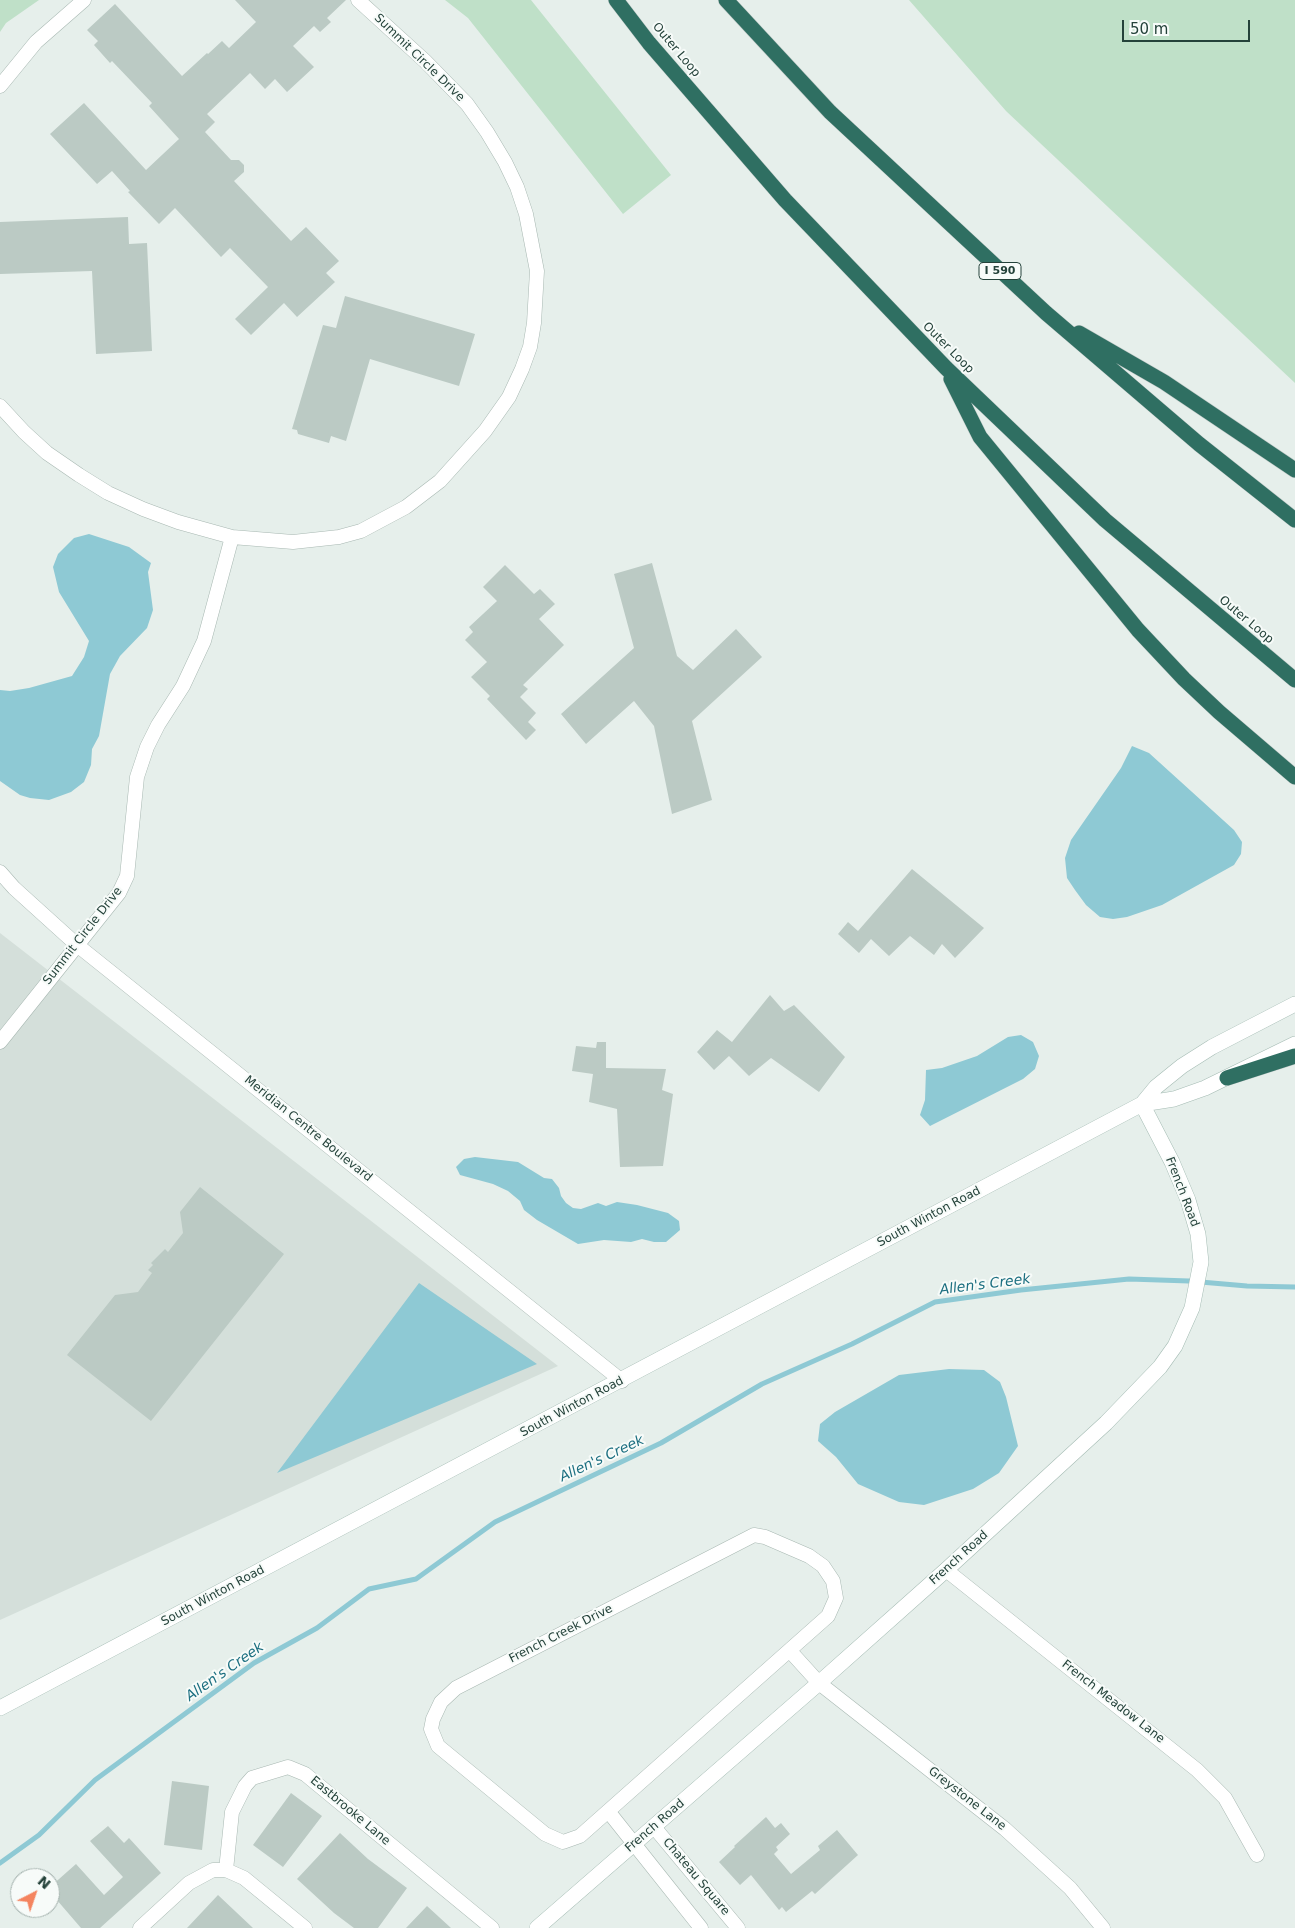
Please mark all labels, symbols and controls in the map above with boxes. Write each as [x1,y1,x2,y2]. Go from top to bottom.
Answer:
scale bar [1125,10,1252,42]
street label: Summit Circle Drive [371,11,467,105]
street label: Outer Loop [649,20,703,80]
text: 50 m [1130,20,1168,38]
road number: I 590 [979,262,1021,280]
street label: Outer Loop [919,319,977,377]
street label: Outer Loop [1216,593,1276,647]
street label: Summit Circle Drive [40,884,126,988]
street label: Meridian Centre Boulevard [241,1073,375,1185]
street label: French Road [1162,1155,1202,1229]
street label: South Winton Road [875,1184,983,1250]
water label: Allen's Creek [939,1271,1031,1299]
street label: South Winton Road [518,1374,626,1440]
water label: Allen's Creek [557,1432,647,1486]
street label: French Road [927,1528,991,1588]
street label: South Winton Road [159,1563,267,1629]
street label: French Creek Drive [507,1602,615,1666]
water label: Allen's Creek [183,1639,267,1705]
street label: French Meadow Lane [1059,1657,1167,1747]
street label: Greystone Lane [925,1764,1009,1834]
street label: Eastbrooke Lane [307,1773,393,1849]
street label: French Road [622,1796,688,1856]
street label: Chateau Square [659,1835,733,1919]
north arrow [10,1868,60,1918]
text: N [35,1873,54,1892]

